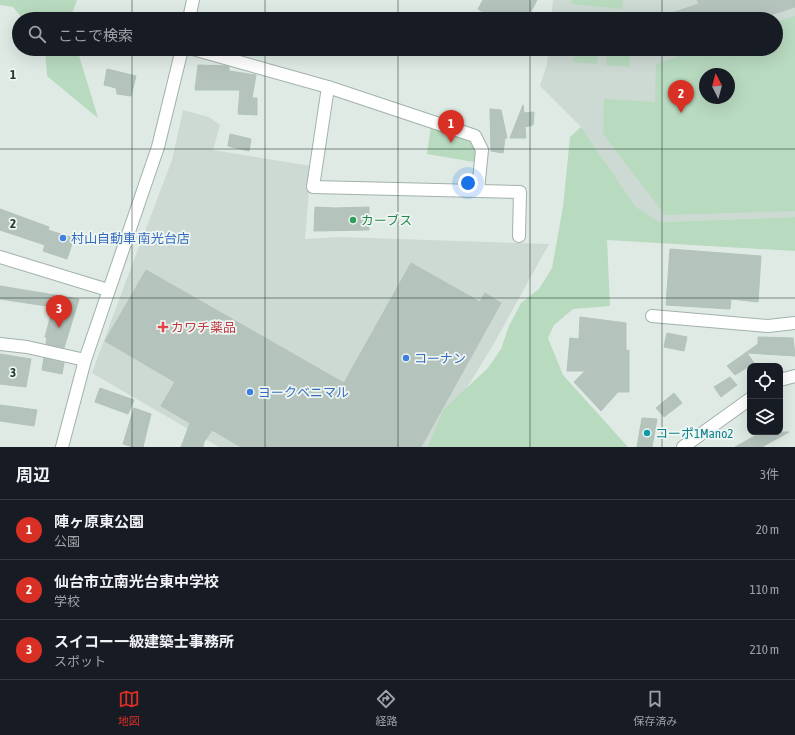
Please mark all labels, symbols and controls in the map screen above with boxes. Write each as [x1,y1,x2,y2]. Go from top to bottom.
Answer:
search box [12,12,783,56]
icon: search [26,23,48,45]
text: ここで検索 [58,27,133,44]
text: 1 [10,67,16,82]
north arrow [699,68,735,104]
pin: 2 [668,80,694,113]
pin: 1 [438,110,464,143]
your location [458,173,478,193]
place label: カーブス [361,213,412,228]
marker: カーブス [348,215,358,225]
text: 2 [10,216,16,231]
place label: 村山自動車 南光台店 [71,231,190,246]
marker: 村山自動車 南光台店 [58,233,68,243]
pin: 3 [46,295,72,328]
place label: カワチ薬品 [171,320,236,335]
marker: カワチ薬品 [158,322,168,332]
place label: コーナン [414,351,466,366]
marker: コーナン [401,353,411,363]
map controls [747,363,783,435]
button: locate [747,363,783,399]
text: 3 [10,365,16,380]
place label: ヨークベニマル [258,385,349,400]
marker: ヨークベニマル [245,387,255,397]
button: layers [747,399,783,435]
place label: コーポ1Mano2 [655,426,733,441]
marker: コーポ1Mano2 [642,428,652,438]
text: 周辺 [16,465,50,485]
text: 3件 [760,467,779,482]
text: 陣ヶ原東公園 [54,513,144,530]
text: 1 [26,522,32,537]
text: 20 m [756,522,779,537]
text: 公園 [54,534,80,549]
text: 仙台市立南光台東中学校 [54,573,219,590]
text: 2 [26,582,32,597]
text: 110 m [750,582,779,597]
text: 学校 [54,594,80,609]
text: スイコー一級建築士事務所 [54,633,234,650]
text: 3 [26,642,32,657]
text: 210 m [750,642,779,657]
text: スポット [54,654,106,669]
tab: 地図 [118,688,140,728]
tab: 経路 [375,688,397,728]
tab: 保存済み [633,688,677,728]

